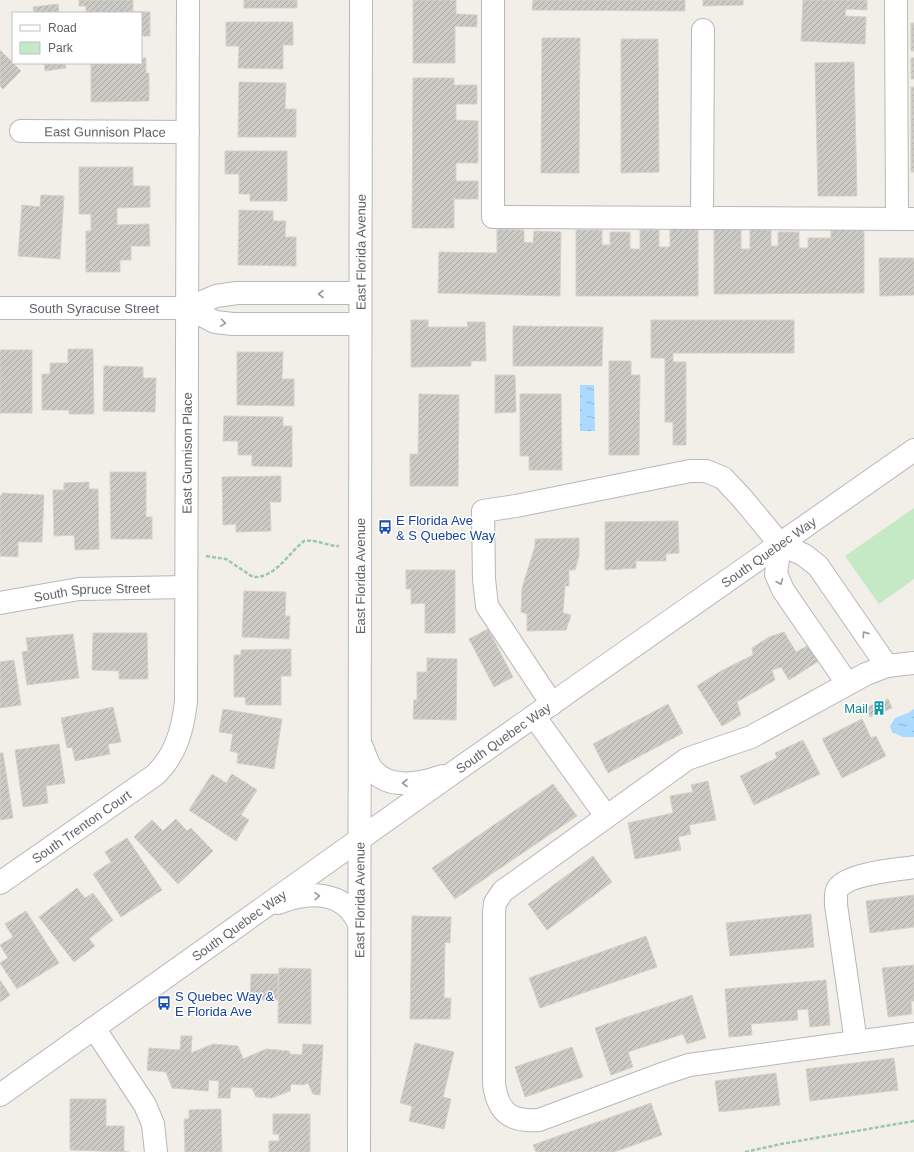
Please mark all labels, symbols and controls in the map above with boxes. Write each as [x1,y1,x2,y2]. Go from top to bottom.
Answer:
legend [12,12,142,64]
text: Road [48,21,77,35]
text: Park [48,41,74,55]
street label: East Gunnison Place [44,124,166,140]
street label: East Florida Avenue [353,194,369,310]
one-way arrow [318,290,324,298]
street label: South Syracuse Street [29,301,159,316]
one-way arrow [220,318,226,327]
street label: East Gunnison Place [180,392,195,514]
place label: E Florida Ave & S Quebec Way [396,513,496,543]
street label: South Quebec Way [718,514,819,591]
street label: East Florida Avenue [353,518,368,634]
bus stop icon: E Florida Ave & S Quebec Way [377,519,393,535]
one-way arrow [775,579,783,586]
street label: South Spruce Street [33,581,151,605]
one-way arrow [863,632,870,639]
street label: South Quebec Way [453,700,554,777]
building icon: Mail [871,700,887,716]
place label: Mail [844,701,868,716]
one-way arrow [402,779,408,787]
street label: South Trenton Court [29,787,134,866]
street label: East Florida Avenue [352,842,368,958]
street label: South Quebec Way [189,887,290,964]
one-way arrow [314,892,320,900]
place label: S Quebec Way & E Florida Ave [175,989,275,1019]
bus stop icon: S Quebec Way & E Florida Ave [156,995,172,1011]

